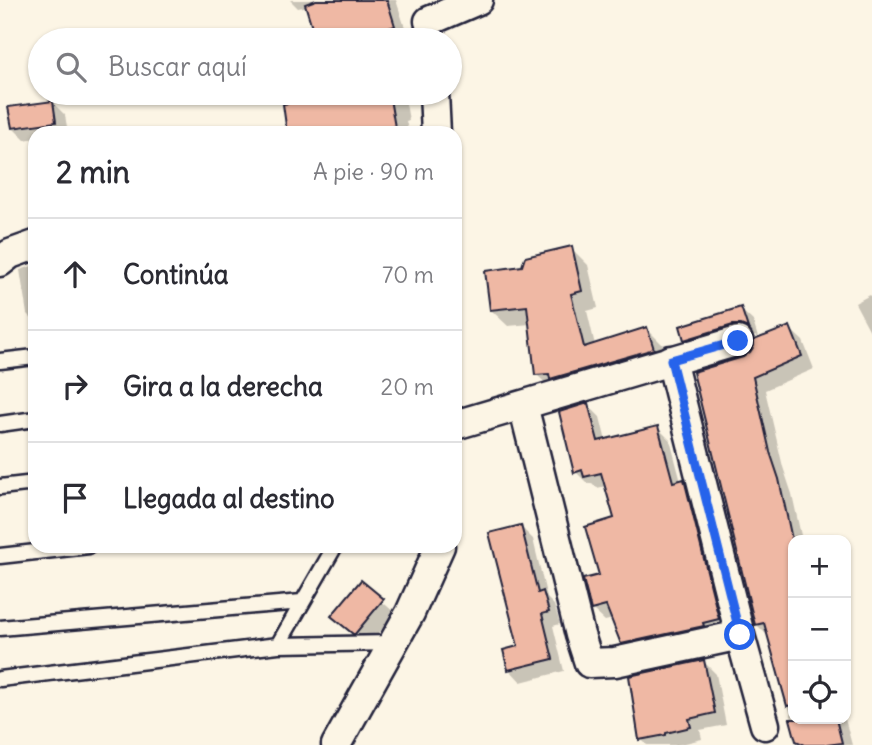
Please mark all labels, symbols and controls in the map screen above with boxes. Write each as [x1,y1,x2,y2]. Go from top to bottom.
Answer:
search box [28,28,462,105]
icon: search [52,48,90,86]
text: Buscar aquí [108,50,247,83]
text: 2 min [56,153,130,191]
text: A pie · 90 m [313,157,434,186]
icon: ahead [56,255,94,293]
text: Continúa [123,258,229,291]
text: 70 m [382,260,434,289]
route end [722,325,753,356]
icon: right [56,367,94,405]
text: Gira a la derecha [123,370,323,403]
text: 20 m [381,372,434,401]
icon: arrive [56,479,94,517]
text: Llegada al destino [123,482,335,515]
map controls [788,535,851,724]
button: + [788,535,851,598]
button: − [788,598,851,661]
route start [724,619,755,650]
button: locate [788,661,851,724]

